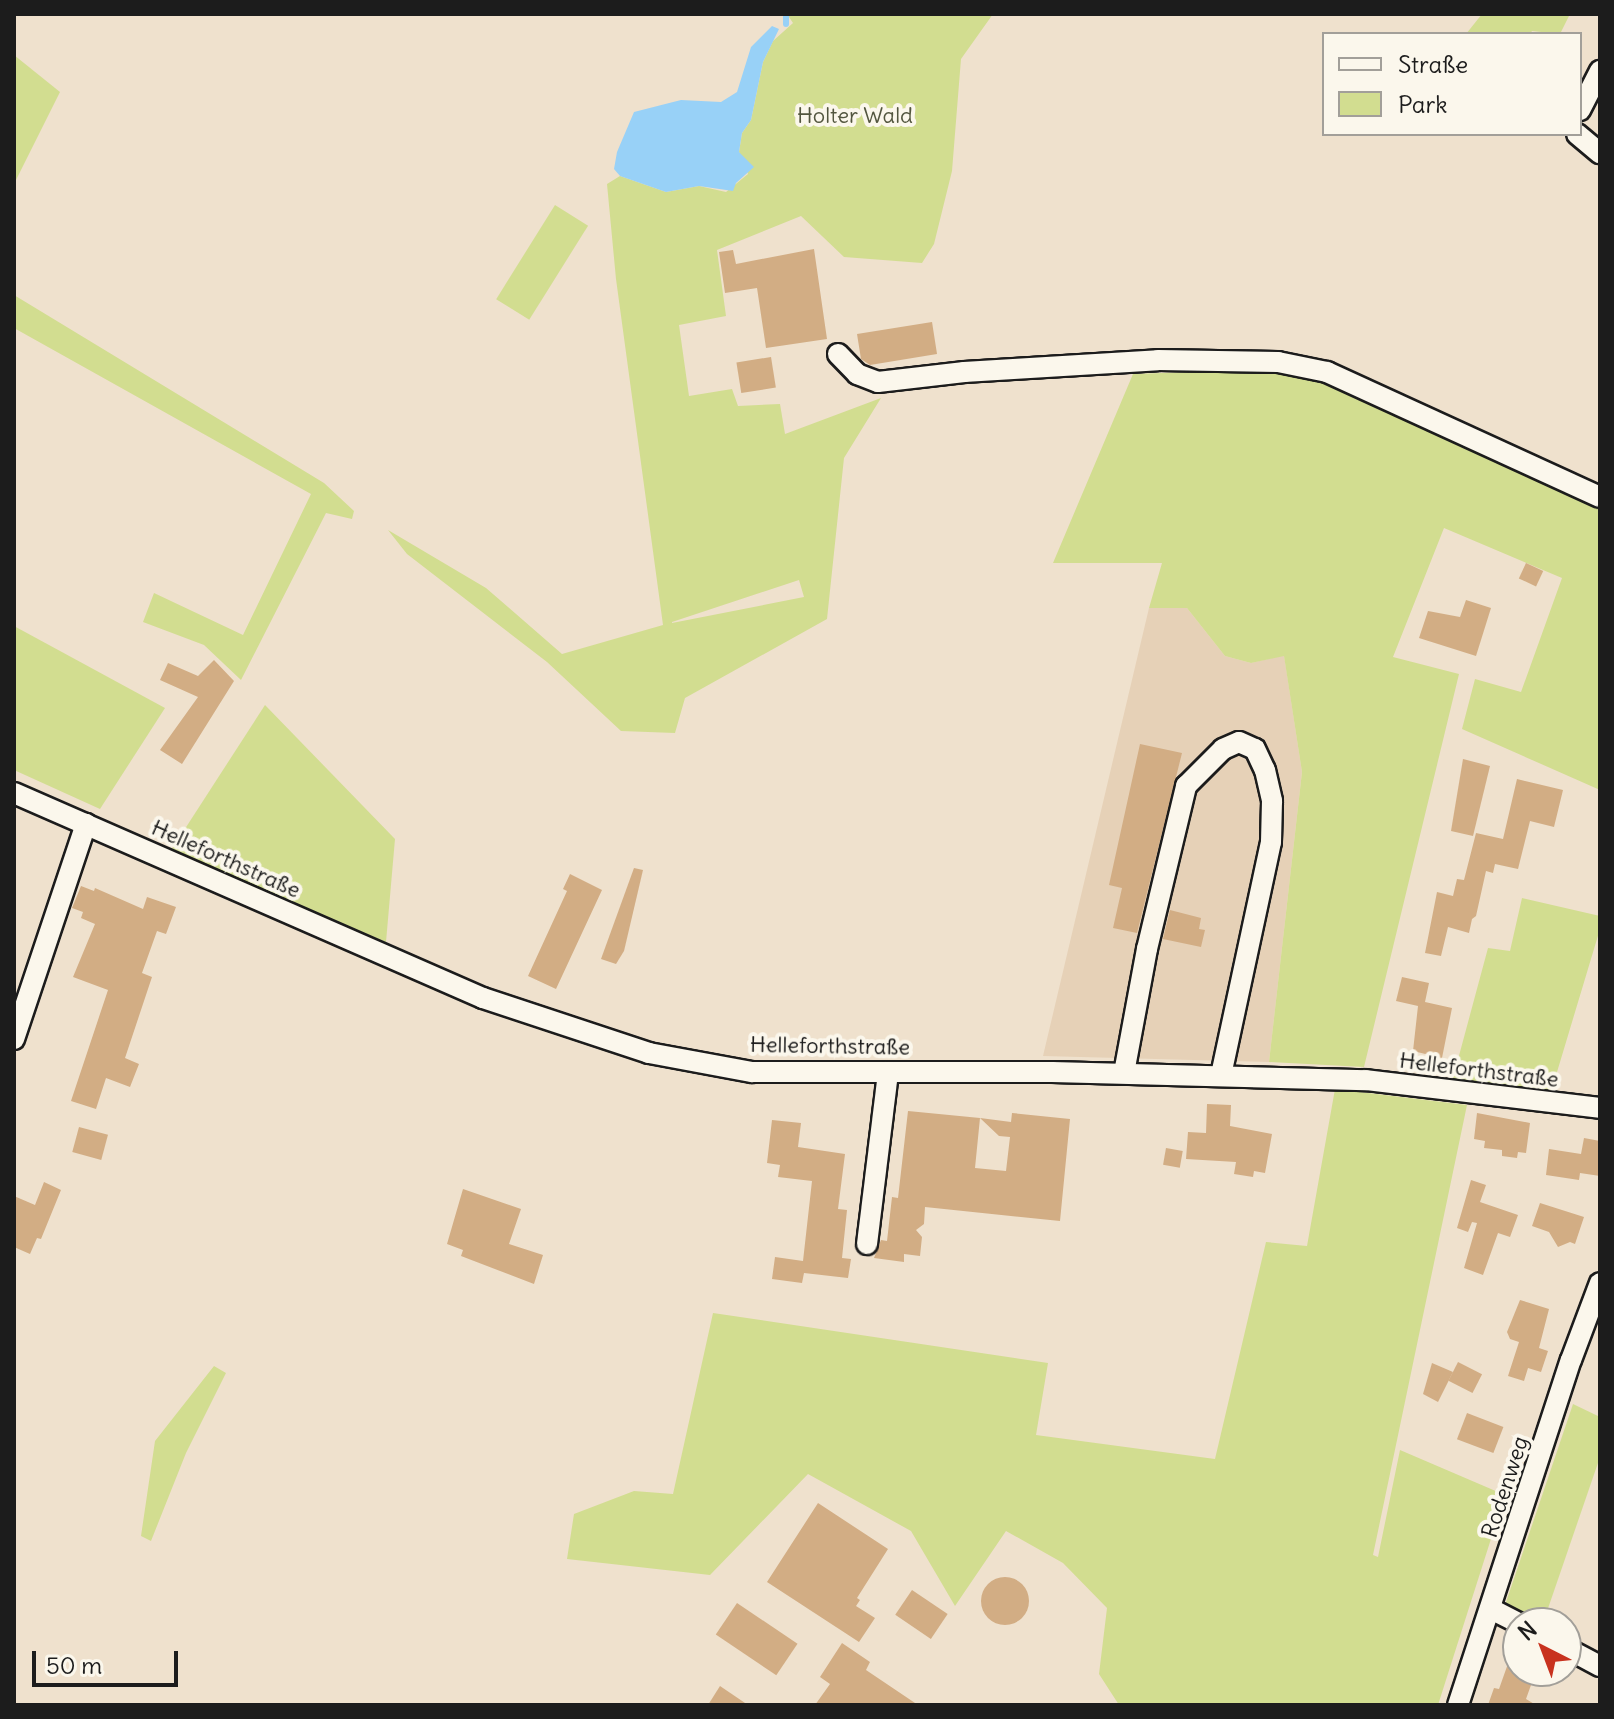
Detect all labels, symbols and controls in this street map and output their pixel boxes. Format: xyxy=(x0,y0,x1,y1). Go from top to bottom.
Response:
legend xyxy=(1322,32,1582,136)
text: Straße xyxy=(1398,49,1468,79)
text: Park xyxy=(1398,89,1448,119)
park label: Holter Wald xyxy=(797,103,913,129)
street label: Helleforthstraße xyxy=(147,814,305,904)
street label: Helleforthstraße xyxy=(750,1031,910,1061)
street label: Helleforthstraße xyxy=(1398,1047,1560,1093)
street label: Rodenweg xyxy=(1476,1433,1534,1541)
north arrow xyxy=(1502,1607,1582,1687)
text: N xyxy=(1512,1615,1542,1646)
scale bar xyxy=(36,1635,182,1685)
text: 50 m xyxy=(46,1650,102,1680)

